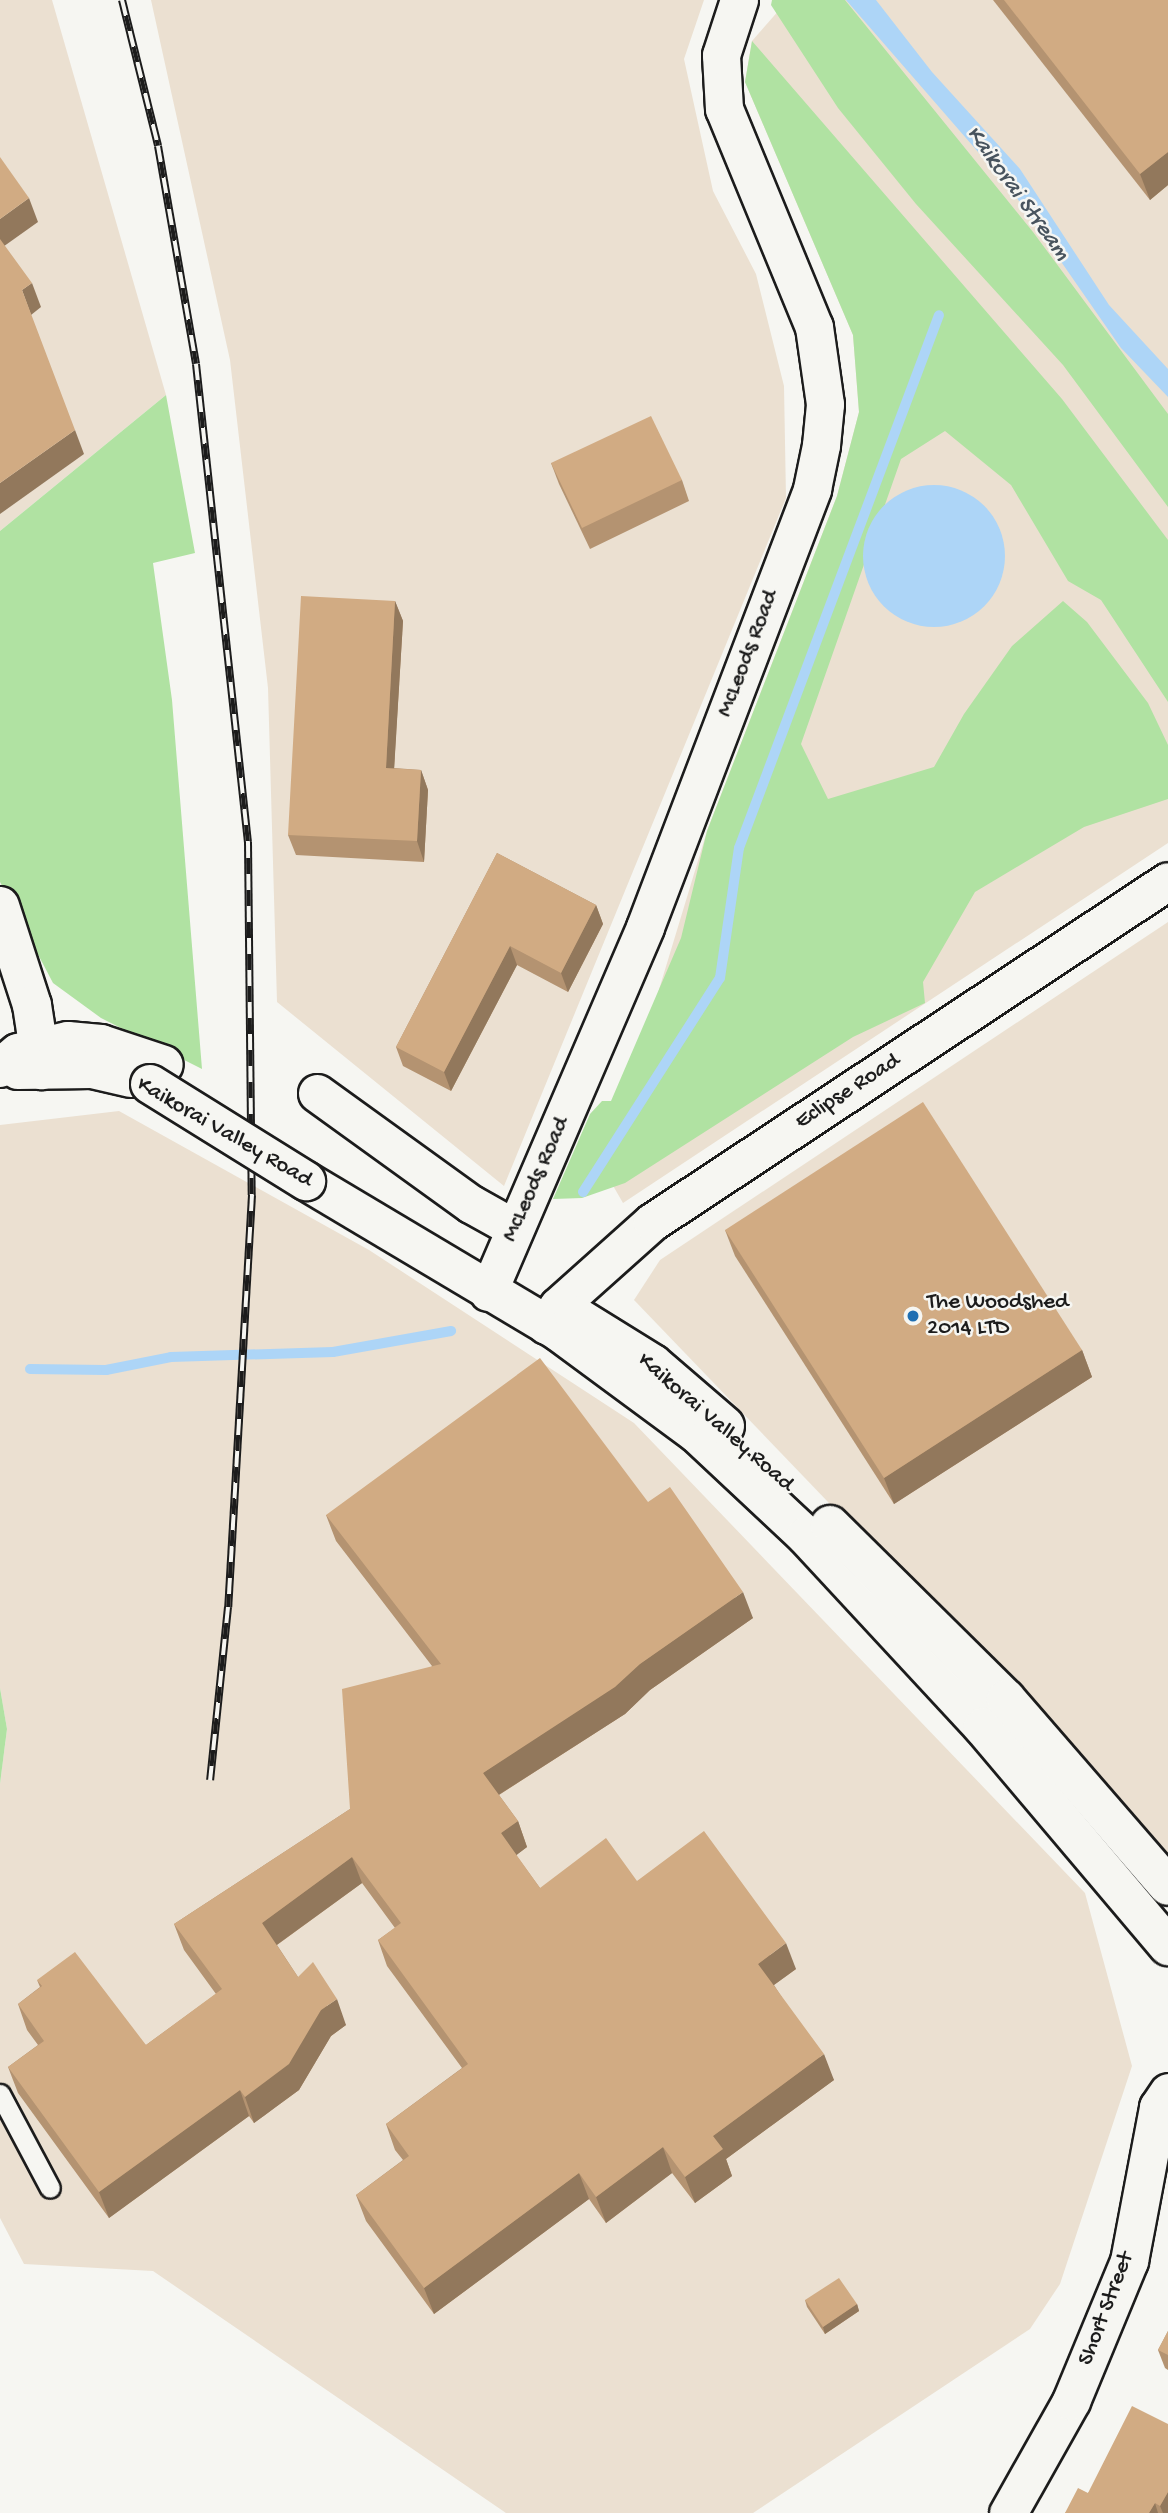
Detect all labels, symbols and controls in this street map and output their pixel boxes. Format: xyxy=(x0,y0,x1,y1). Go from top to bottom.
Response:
water label: Kaikorai Stream xyxy=(958,121,1076,267)
street label: McLeods Road xyxy=(712,587,786,721)
street label: Eclipse Road xyxy=(790,1048,906,1136)
street label: Kaikorai Valley Road xyxy=(131,1071,317,1195)
street label: McLeods Road xyxy=(497,1113,577,1247)
place label: The Woodshed 2014 LTD xyxy=(927,1289,1069,1343)
marker: The Woodshed 2014 LTD xyxy=(905,1308,921,1324)
street label: Kaikorai Valley Road xyxy=(631,1347,799,1499)
street label: Short Street xyxy=(1073,2248,1141,2370)

